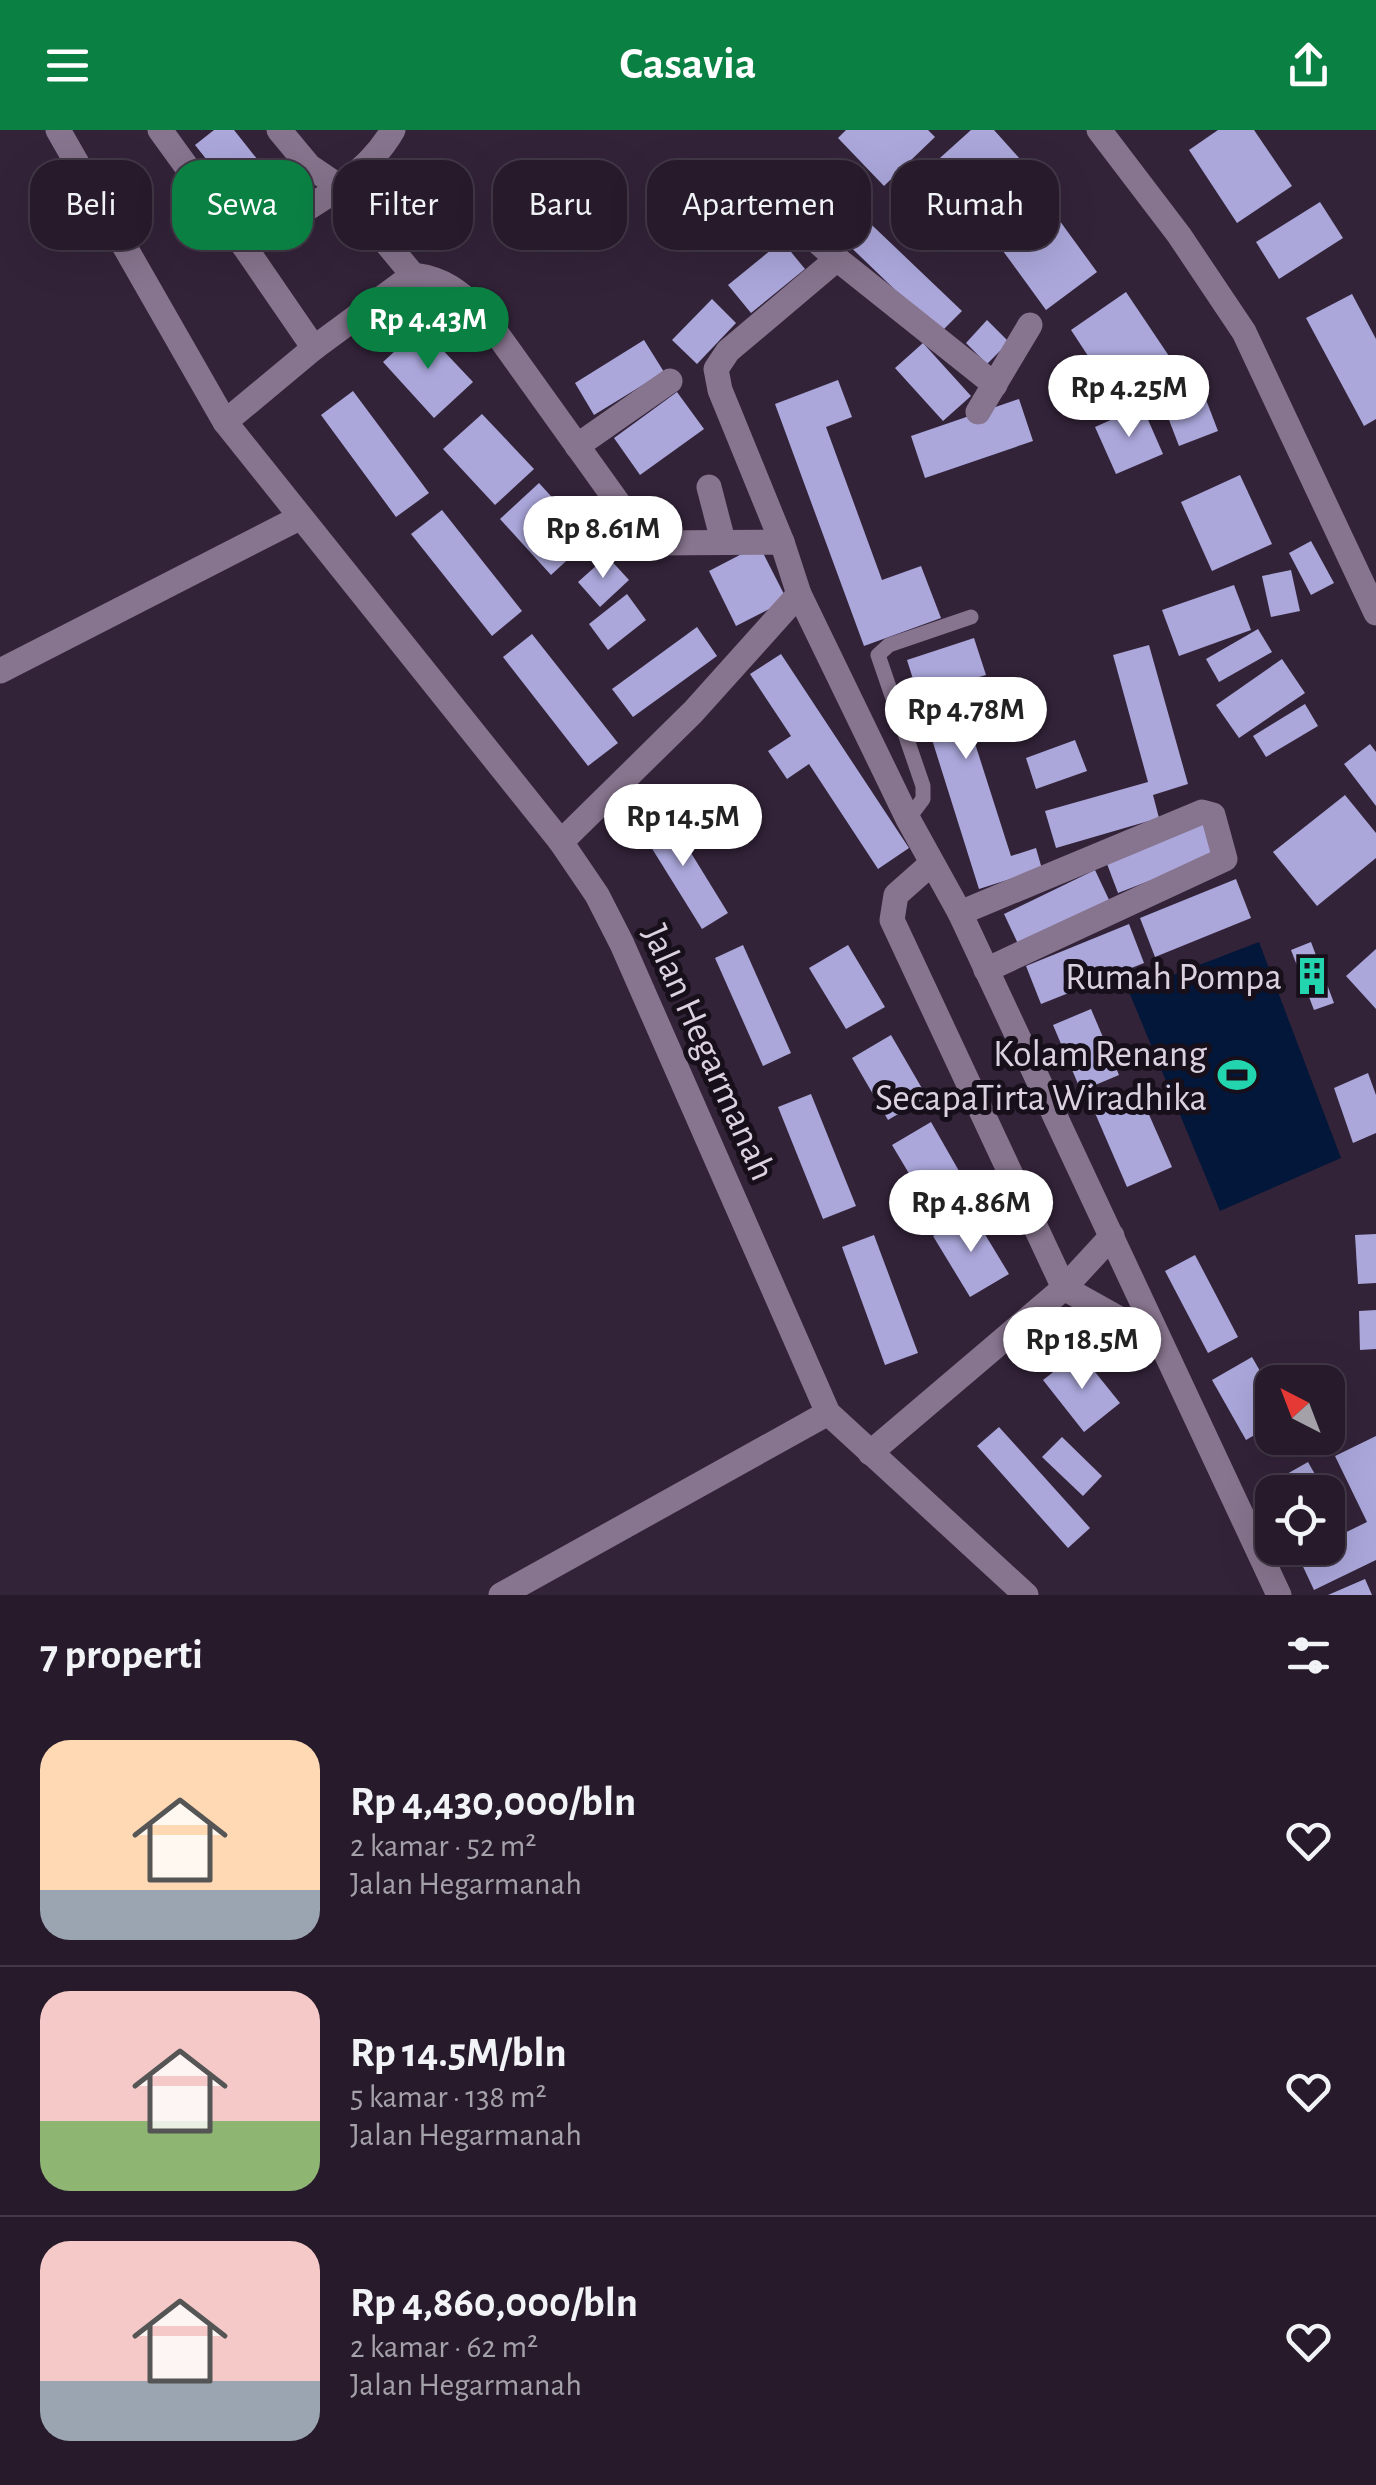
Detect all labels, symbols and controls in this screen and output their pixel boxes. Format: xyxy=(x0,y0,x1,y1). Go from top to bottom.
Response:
icon: menu xyxy=(40,38,95,93)
icon: share xyxy=(1281,38,1336,93)
text: Casavia xyxy=(620,42,756,87)
chip: Beli xyxy=(30,160,152,250)
chip: Sewa xyxy=(172,160,313,250)
chip: Filter xyxy=(333,160,473,250)
chip: Baru xyxy=(493,160,627,250)
chip: Apartemen xyxy=(647,160,871,250)
chip: Rumah xyxy=(891,160,1059,250)
pin: Rp 4.43M xyxy=(325,287,531,372)
text: Rp 4.43M xyxy=(369,303,487,335)
pin: Rp 4.25M xyxy=(1026,355,1232,440)
text: Rp 4.25M xyxy=(1070,371,1188,403)
pin: Rp 8.61M xyxy=(500,496,706,581)
text: Rp 8.61M xyxy=(545,512,661,544)
pin: Rp 4.78M xyxy=(863,677,1069,762)
text: Rp 4.78M xyxy=(907,693,1025,725)
pin: Rp 14.5M xyxy=(580,784,786,869)
text: Rp 14.5M xyxy=(626,800,740,832)
street label: Jalan Hegarmanah xyxy=(635,919,782,1186)
building icon: Rumah Pompa xyxy=(1291,955,1333,997)
place label: Rumah Pompa xyxy=(1065,959,1282,997)
place label: Kolam Renang SecapaTirta Wiradhika xyxy=(875,1036,1207,1118)
sports icon: Kolam Renang SecapaTirta Wiradhika xyxy=(1216,1054,1258,1096)
pin: Rp 4.86M xyxy=(868,1170,1074,1255)
text: Rp 4.86M xyxy=(911,1186,1031,1218)
pin: Rp 18.5M xyxy=(979,1307,1185,1392)
text: Rp 18.5M xyxy=(1025,1323,1139,1355)
north arrow xyxy=(1255,1365,1345,1455)
map controls xyxy=(1255,1365,1345,1565)
button: locate xyxy=(1255,1475,1345,1565)
icon: filters xyxy=(1281,1628,1336,1683)
text: 7 properti xyxy=(40,1634,203,1676)
icon: home xyxy=(120,1780,240,1900)
text: Rp 4,430,000/bln xyxy=(350,1781,636,1823)
icon: heart xyxy=(1281,1813,1336,1868)
text: 2 kamar · 52 m² xyxy=(350,1830,537,1862)
text: Jalan Hegarmanah xyxy=(350,1868,582,1900)
icon: home xyxy=(120,2031,240,2151)
text: Rp 14.5M/bln xyxy=(350,2032,567,2074)
icon: heart xyxy=(1281,2064,1336,2119)
text: 5 kamar · 138 m² xyxy=(350,2081,547,2113)
text: Jalan Hegarmanah xyxy=(350,2119,582,2151)
icon: home xyxy=(120,2281,240,2401)
text: Rp 4,860,000/bln xyxy=(350,2282,638,2324)
icon: heart xyxy=(1281,2314,1336,2369)
text: 2 kamar · 62 m² xyxy=(350,2331,538,2363)
text: Jalan Hegarmanah xyxy=(350,2369,582,2401)

